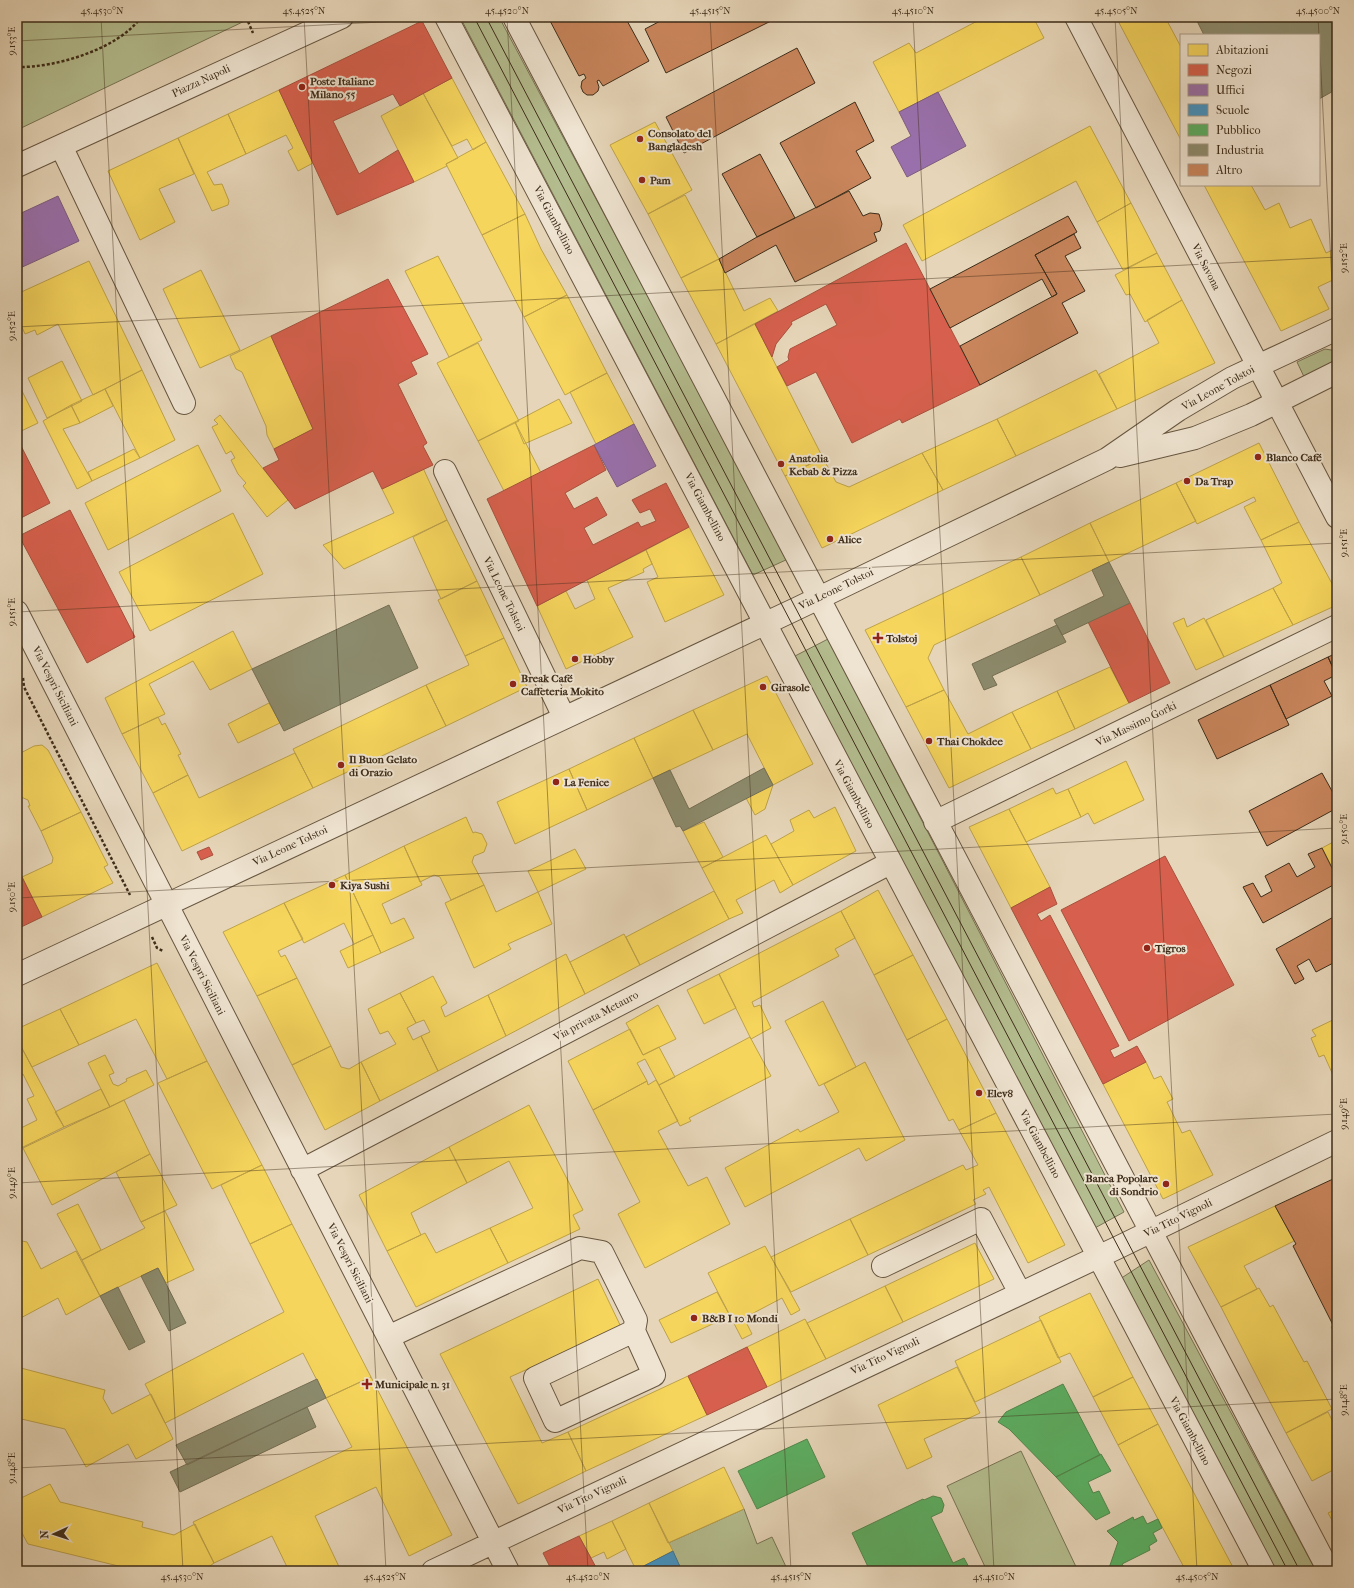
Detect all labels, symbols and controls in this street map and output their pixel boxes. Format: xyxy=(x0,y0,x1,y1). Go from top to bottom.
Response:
text: 45.4530°N xyxy=(81,5,124,17)
text: 45.4525°N xyxy=(283,5,326,17)
text: 45.4520°N xyxy=(485,5,529,17)
text: 45.4515°N xyxy=(689,5,731,17)
text: 45.4510°N xyxy=(892,5,935,17)
text: 45.4505°N xyxy=(1094,5,1138,17)
text: 45.4500°N xyxy=(1296,5,1341,17)
text: 9.153°E xyxy=(6,27,18,55)
legend xyxy=(1180,34,1320,186)
text: Abitazioni xyxy=(1215,43,1269,57)
street label: Piazza Napoli xyxy=(170,61,233,100)
text: Negozi xyxy=(1216,63,1253,77)
place label: Poste Italiane Milano 55 xyxy=(309,75,375,101)
marker: Poste Italiane Milano 55 xyxy=(297,82,307,92)
text: Uffici xyxy=(1216,83,1245,97)
text: Scuole xyxy=(1216,103,1249,117)
text: Pubblico xyxy=(1216,123,1261,137)
place label: Consolato del Bangladesh xyxy=(648,127,712,153)
marker: Consolato del Bangladesh xyxy=(635,134,645,144)
text: Industria xyxy=(1216,143,1264,157)
text: Altro xyxy=(1215,163,1242,177)
place label: Pam xyxy=(650,174,672,187)
marker: Pam xyxy=(637,175,647,185)
street label: Via Giambellino xyxy=(530,183,578,257)
street label: Via Savona xyxy=(1188,241,1224,293)
text: 9.152°E xyxy=(1338,243,1350,273)
text: 9.152°E xyxy=(6,311,18,341)
street label: Via Leone Tolstoi xyxy=(1178,362,1257,414)
place label: Blanco Café xyxy=(1266,451,1322,464)
place label: Anatolia Kebab & Pizza xyxy=(788,452,858,478)
marker: Blanco Café xyxy=(1253,452,1263,462)
marker: Anatolia Kebab & Pizza xyxy=(776,459,786,469)
street label: Via Giambellino xyxy=(681,470,729,544)
place label: Da Trap xyxy=(1194,475,1233,488)
marker: Da Trap xyxy=(1182,476,1192,486)
text: 9.151°E xyxy=(1338,529,1350,557)
place label: Alice xyxy=(837,533,862,546)
marker: Alice xyxy=(825,534,835,544)
street label: Via Leone Tolstoi xyxy=(480,554,528,634)
street label: Via Leone Tolstoi xyxy=(796,565,876,613)
text: 9.151°E xyxy=(6,598,18,626)
place label: Tolstoj xyxy=(885,632,917,645)
marker: Tolstoj xyxy=(873,633,883,643)
street label: Via Vespri Siciliani xyxy=(29,643,81,729)
place label: Hobby xyxy=(583,653,615,666)
marker: Hobby xyxy=(570,654,580,664)
place label: Break Café Caffeteria Mokito xyxy=(521,672,604,698)
marker: Break Café Caffeteria Mokito xyxy=(508,679,518,689)
place label: Girasole xyxy=(771,681,810,694)
marker: Girasole xyxy=(758,682,768,692)
street label: Via Massimo Gorki xyxy=(1093,699,1179,750)
place label: Thai Chokdee xyxy=(936,735,1003,748)
marker: Thai Chokdee xyxy=(924,736,934,746)
place label: Il Buon Gelato di Orazio xyxy=(349,753,418,779)
street label: Via Giambellino xyxy=(830,757,878,831)
marker: Il Buon Gelato di Orazio xyxy=(336,760,346,770)
place label: La Fenice xyxy=(564,776,610,789)
marker: La Fenice xyxy=(551,777,561,787)
text: 9.150°E xyxy=(1338,814,1350,844)
street label: Via Leone Tolstoi xyxy=(250,823,330,869)
place label: Kiya Sushi xyxy=(340,879,390,892)
marker: Kiya Sushi xyxy=(327,880,337,890)
text: 9.150°E xyxy=(6,882,18,912)
street label: Via Vespri Siciliani xyxy=(176,932,228,1018)
place label: Tigros xyxy=(1154,942,1186,955)
marker: Tigros xyxy=(1142,943,1152,953)
street label: Via privata Metauro xyxy=(551,988,641,1044)
place label: Elev8 xyxy=(987,1087,1014,1100)
marker: Elev8 xyxy=(974,1088,984,1098)
text: 9.149°E xyxy=(1338,1098,1350,1130)
street label: Via Giambellino xyxy=(1016,1107,1064,1181)
text: 9.149°E xyxy=(6,1167,18,1199)
place label: Banca Popolare di Sondrio xyxy=(1086,1172,1159,1198)
marker: Banca Popolare di Sondrio xyxy=(1161,1179,1171,1189)
street label: Via Tito Vignoli xyxy=(1141,1196,1215,1241)
street label: Via Vespri Siciliani xyxy=(324,1220,376,1306)
place label: B&B I 10 Mondi xyxy=(702,1312,778,1325)
marker: B&B I 10 Mondi xyxy=(689,1313,699,1323)
street label: Via Tito Vignoli xyxy=(848,1334,922,1378)
place label: Municipale n. 31 xyxy=(374,1378,450,1391)
marker: Municipale n. 31 xyxy=(362,1379,372,1389)
text: 9.148°E xyxy=(1338,1384,1350,1416)
street label: Via Giambellino xyxy=(1166,1394,1214,1468)
text: 9.148°E xyxy=(6,1452,18,1484)
street label: Via Tito Vignoli xyxy=(555,1473,629,1517)
north arrow xyxy=(34,1514,74,1554)
text: N xyxy=(38,1529,51,1539)
text: 45.4530°N xyxy=(161,1571,204,1583)
text: 45.4525°N xyxy=(364,1571,407,1583)
text: 45.4520°N xyxy=(566,1571,610,1583)
text: 45.4515°N xyxy=(770,1571,812,1583)
text: 45.4510°N xyxy=(973,1571,1016,1583)
text: 45.4505°N xyxy=(1175,1571,1219,1583)

